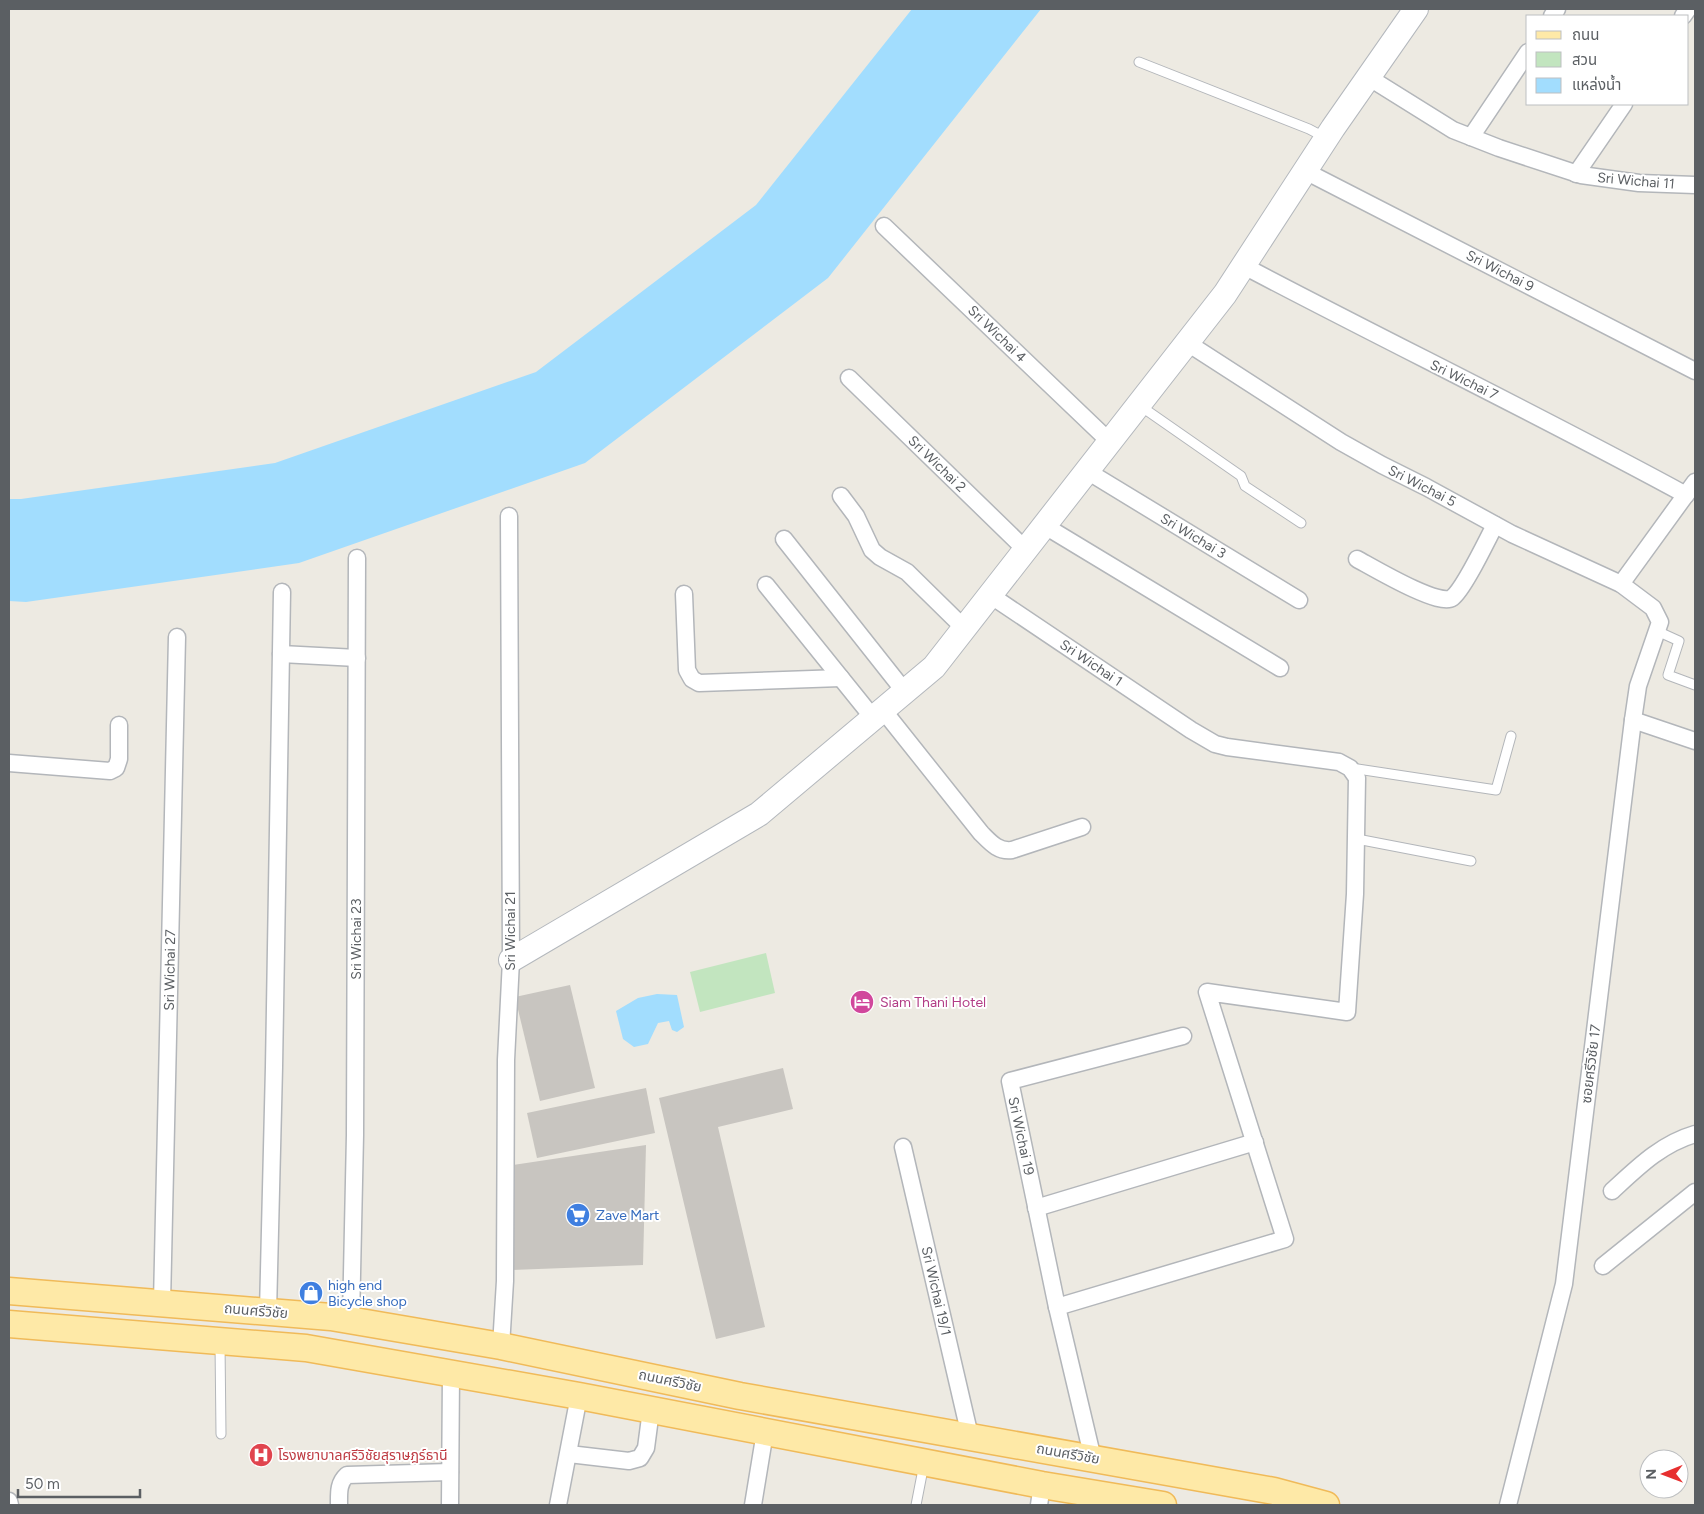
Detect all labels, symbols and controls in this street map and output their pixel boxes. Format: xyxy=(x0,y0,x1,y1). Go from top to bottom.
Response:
legend xyxy=(1526,15,1689,105)
text: ถนน xyxy=(1572,26,1599,44)
text: สวน xyxy=(1572,51,1597,69)
text: แหล่งน้ำ xyxy=(1572,74,1621,94)
street label: Sri Wichai 11 xyxy=(1597,169,1675,193)
street label: Sri Wichai 9 xyxy=(1463,247,1537,295)
street label: Sri Wichai 4 xyxy=(964,302,1030,366)
street label: Sri Wichai 7 xyxy=(1427,356,1501,404)
street label: Sri Wichai 2 xyxy=(905,432,969,496)
street label: Sri Wichai 5 xyxy=(1385,462,1459,510)
street label: Sri Wichai 3 xyxy=(1157,510,1229,562)
street label: Sri Wichai 1 xyxy=(1057,636,1125,690)
street label: Sri Wichai 21 xyxy=(502,891,519,971)
street label: Sri Wichai 23 xyxy=(348,898,365,980)
street label: Sri Wichai 27 xyxy=(161,929,179,1011)
hotel icon: Siam Thani Hotel xyxy=(849,989,875,1015)
place label: Siam Thani Hotel xyxy=(880,994,986,1011)
street label: ซอยศรีวิชัย 17 xyxy=(1578,1023,1604,1104)
street label: Sri Wichai 19 xyxy=(1004,1095,1038,1177)
supermarket icon: Zave Mart xyxy=(565,1202,591,1228)
place label: Zave Mart xyxy=(596,1207,659,1224)
street label: Sri Wichai 19/1 xyxy=(917,1245,955,1337)
place label: high end Bicycle shop xyxy=(328,1277,407,1310)
shop icon: high end Bicycle shop xyxy=(298,1280,324,1306)
street label: ถนนศรีวิชัย xyxy=(223,1300,289,1322)
street label: ถนนศรีวิชัย xyxy=(637,1366,703,1396)
street label: ถนนศรีวิชัย xyxy=(1035,1440,1101,1468)
hospital icon: โรงพยาบาลศรีวิชัยสุราษฎร์ธานี xyxy=(248,1442,274,1468)
place label: โรงพยาบาลศรีวิชัยสุราษฎร์ธานี xyxy=(278,1447,448,1464)
north arrow xyxy=(1639,1449,1689,1499)
scale bar xyxy=(18,1466,140,1498)
text: N xyxy=(1643,1469,1660,1480)
text: 50 m xyxy=(25,1475,60,1493)

